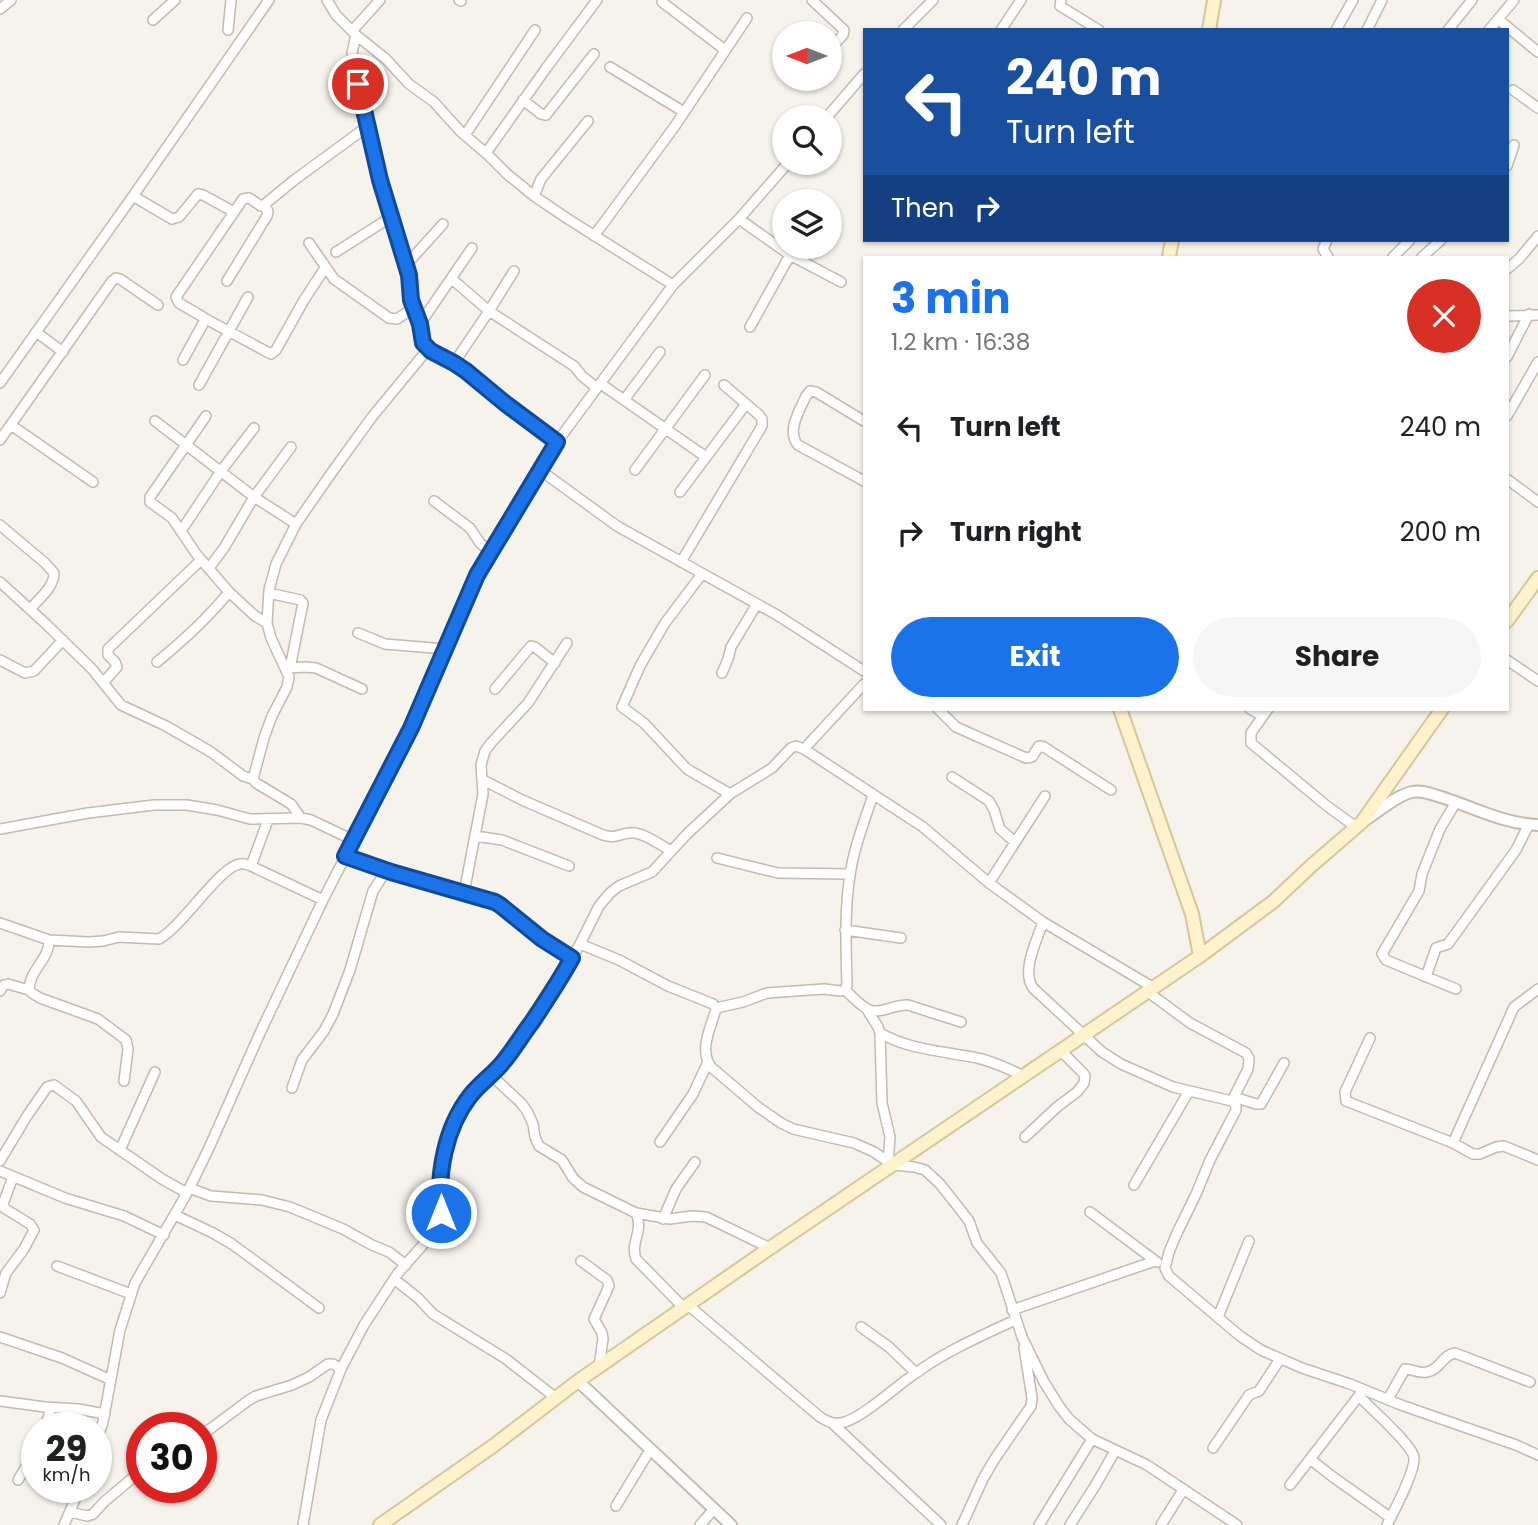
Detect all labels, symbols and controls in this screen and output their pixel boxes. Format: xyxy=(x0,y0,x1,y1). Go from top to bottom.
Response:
north arrow xyxy=(772,21,842,91)
map controls xyxy=(772,21,842,259)
text: 240 m xyxy=(1006,44,1161,112)
pin xyxy=(328,54,388,114)
icon: left xyxy=(891,56,982,147)
icon: arrive xyxy=(339,65,377,103)
button: search xyxy=(772,105,842,175)
text: Turn left xyxy=(1006,109,1135,154)
button: layers xyxy=(772,189,842,259)
icon: right xyxy=(968,189,1006,227)
text: Then xyxy=(891,190,954,226)
text: 3 min xyxy=(891,269,1011,328)
button: close xyxy=(1407,279,1481,353)
text: 1.2 km · 16:38 xyxy=(891,326,1030,358)
icon: left xyxy=(891,409,929,447)
text: Turn left xyxy=(950,409,1061,445)
text: 240 m xyxy=(1400,409,1481,445)
icon: right xyxy=(891,514,929,552)
text: Turn right xyxy=(950,514,1082,550)
text: 200 m xyxy=(1400,514,1481,550)
button: Exit xyxy=(891,617,1179,697)
button: Share xyxy=(1193,617,1481,697)
position arrow xyxy=(404,1176,478,1250)
speed limit sign: 30 xyxy=(126,1412,217,1503)
text: 29 xyxy=(46,1424,87,1473)
text: km/h xyxy=(43,1462,90,1487)

